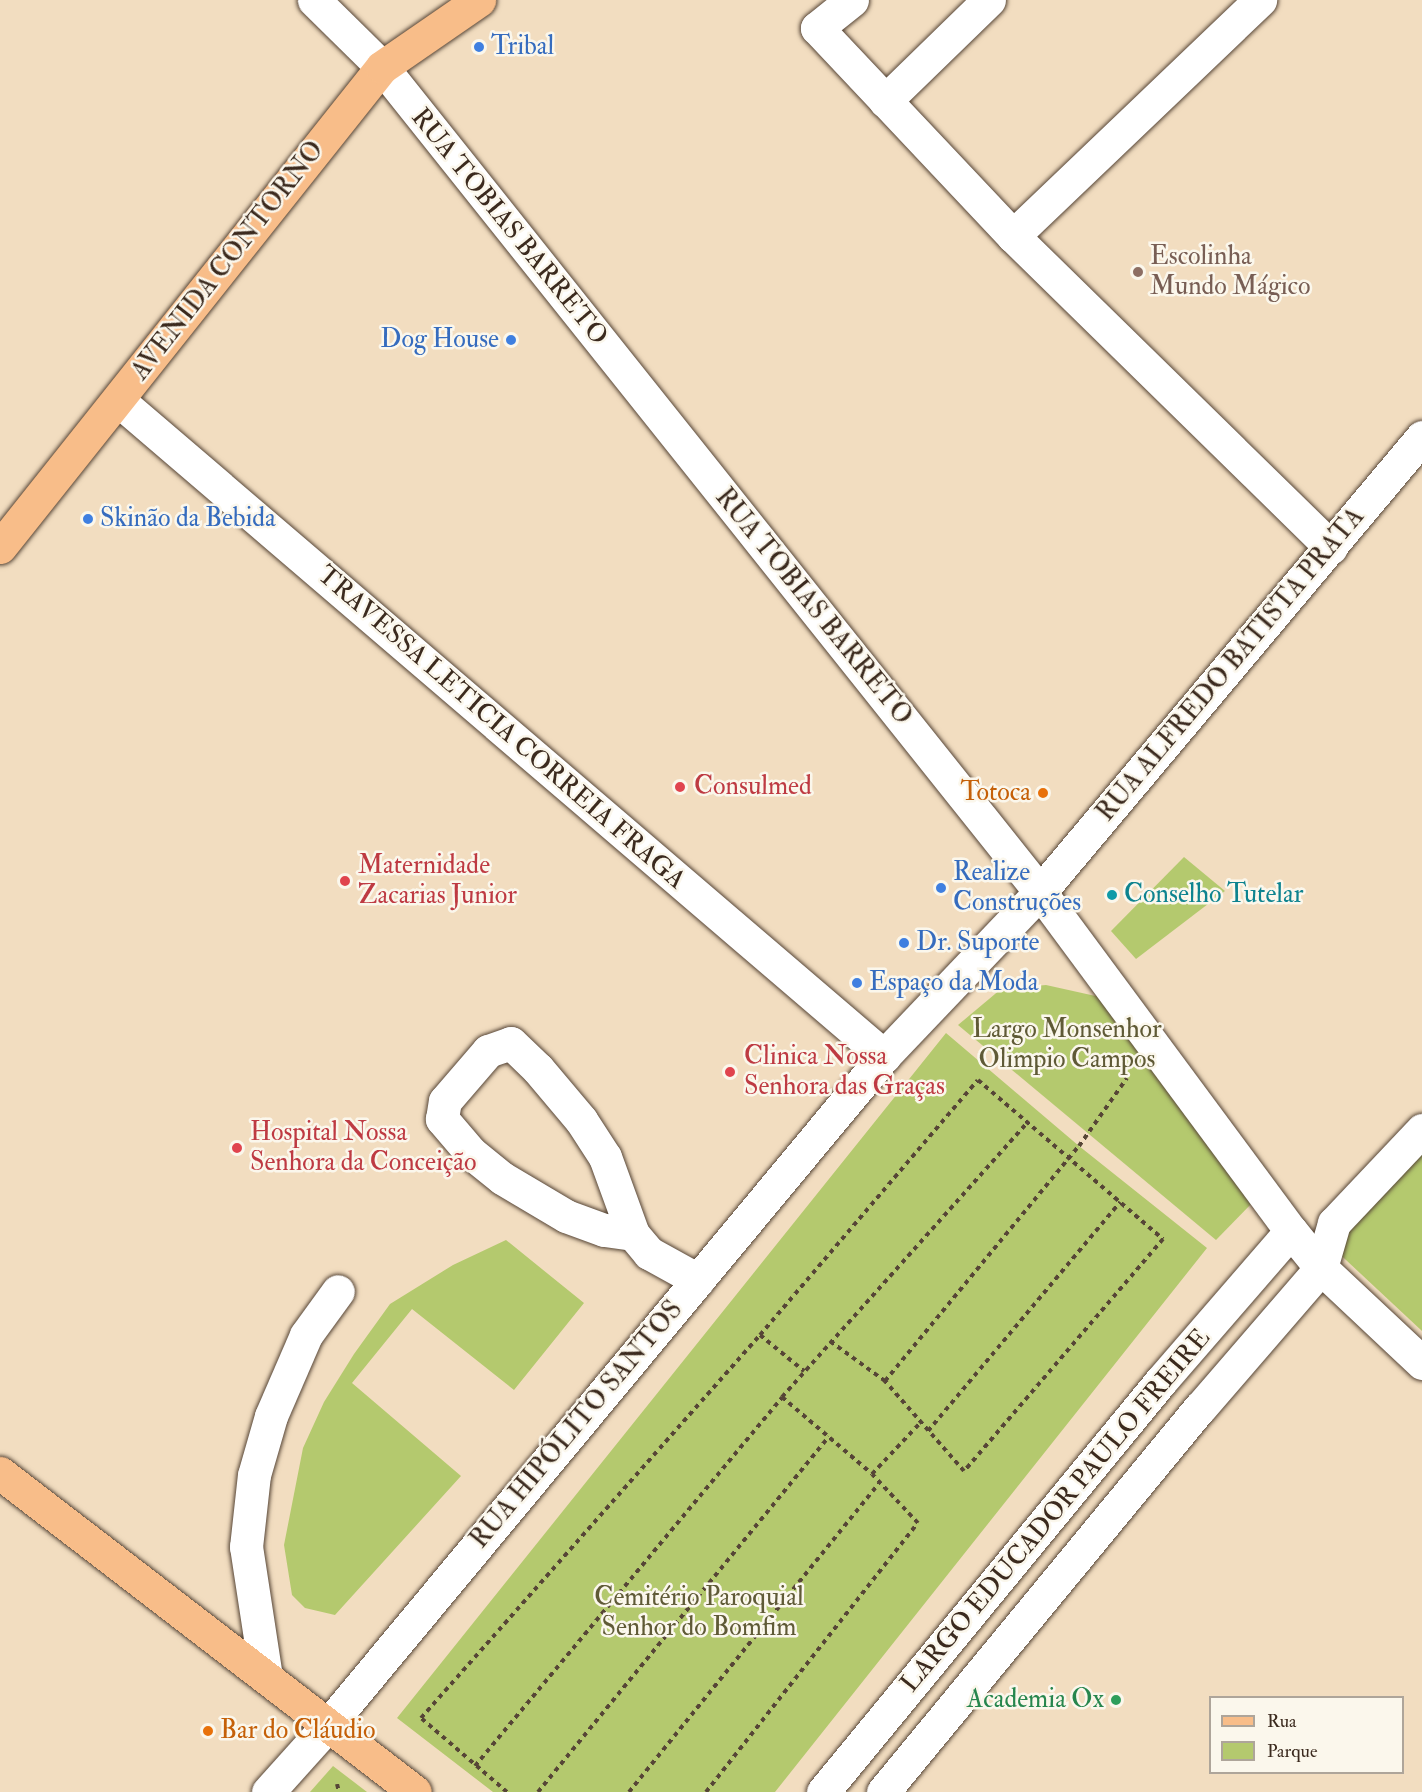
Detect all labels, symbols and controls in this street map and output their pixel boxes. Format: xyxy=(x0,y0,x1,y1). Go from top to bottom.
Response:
place label: Tribal xyxy=(491,31,554,63)
marker: Tribal xyxy=(472,40,486,54)
street label: RUA TOBIAS BARRETO xyxy=(404,103,614,351)
street label: AVENIDA CONTORNO xyxy=(125,135,331,387)
place label: Escolinha Mundo Mágico xyxy=(1150,241,1311,302)
marker: Escolinha Mundo Mágico xyxy=(1131,265,1145,279)
place label: Dog House xyxy=(380,324,499,356)
marker: Dog House xyxy=(504,333,518,347)
street label: RUA TOBIAS BARRETO xyxy=(708,483,918,731)
street label: RUA ALFREDO BATISTA PRATA xyxy=(1091,502,1371,828)
place label: Skinão da Bebida xyxy=(100,503,276,535)
marker: Skinão da Bebida xyxy=(81,512,95,526)
street label: TRAVESSA LETICIA CORREIA FRAGA xyxy=(311,560,691,896)
place label: Consulmed xyxy=(694,771,812,803)
place label: Totoca xyxy=(961,777,1031,809)
marker: Consulmed xyxy=(671,778,689,796)
marker: Totoca xyxy=(1036,786,1050,800)
place label: Maternidade Zacarias Junior xyxy=(358,850,517,912)
place label: Realize Construções xyxy=(953,857,1081,918)
marker: Maternidade Zacarias Junior xyxy=(336,872,354,890)
place label: Conselho Tutelar xyxy=(1124,879,1303,911)
marker: Realize Construções xyxy=(934,881,948,895)
marker: Conselho Tutelar xyxy=(1105,888,1119,902)
place label: Dr. Suporte xyxy=(916,927,1039,959)
marker: Dr. Suporte xyxy=(897,936,911,950)
place label: Espaço da Moda xyxy=(869,967,1038,999)
marker: Espaço da Moda xyxy=(850,976,864,990)
park label: Largo Monsenhor Olimpio Campos xyxy=(972,1014,1162,1076)
place label: Clinica Nossa Senhora das Graças xyxy=(744,1041,945,1102)
marker: Clinica Nossa Senhora das Graças xyxy=(721,1063,739,1081)
place label: Hospital Nossa Senhora da Conceição xyxy=(250,1117,476,1178)
marker: Hospital Nossa Senhora da Conceição xyxy=(228,1139,246,1157)
street label: RUA HIPÓLITO SANTOS xyxy=(464,1295,690,1555)
street label: LARGO EDUCADOR PAULO FREIRE xyxy=(895,1323,1217,1699)
park label: Cemitério Paroquial Senhor do Bomfim xyxy=(594,1582,804,1643)
place label: Academia Ox xyxy=(967,1684,1104,1716)
marker: Academia Ox xyxy=(1109,1693,1123,1707)
legend xyxy=(1209,1696,1404,1774)
text: Rua xyxy=(1267,1710,1296,1733)
place label: Bar do Cláudio xyxy=(220,1715,376,1747)
marker: Bar do Cláudio xyxy=(201,1724,215,1738)
text: Parque xyxy=(1267,1740,1317,1763)

